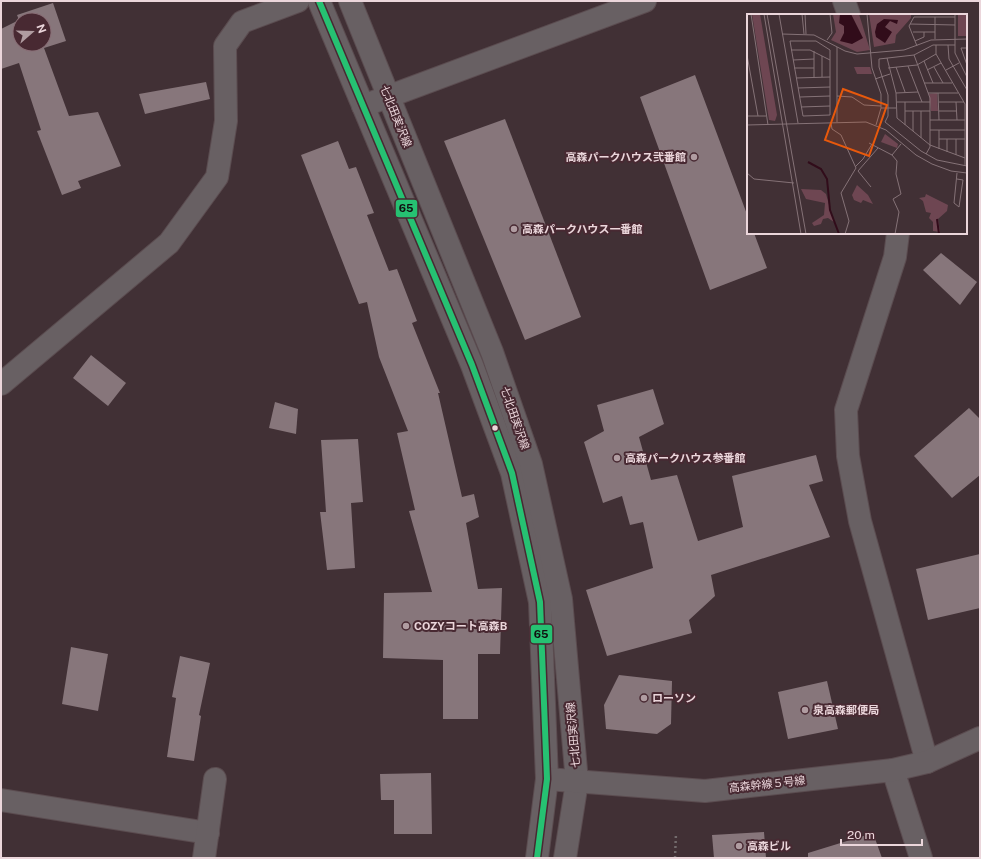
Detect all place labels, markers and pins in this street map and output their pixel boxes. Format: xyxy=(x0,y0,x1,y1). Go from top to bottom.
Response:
place label: 高森パークハウス弐番館 xyxy=(566,151,686,163)
marker: 高森パークハウス弐番館 xyxy=(689,152,699,162)
place label: 高森パークハウス一番館 xyxy=(522,223,642,235)
marker: 高森パークハウス一番館 xyxy=(509,224,519,234)
unlabelled marker xyxy=(490,423,500,433)
place label: 高森パークハウス参番館 xyxy=(625,452,745,464)
marker: 高森パークハウス参番館 xyxy=(612,453,622,463)
place label: COZYコート高森B xyxy=(414,620,508,632)
marker: COZYコート高森B xyxy=(401,621,411,631)
place label: ローソン xyxy=(652,692,696,704)
marker: ローソン xyxy=(639,693,649,703)
place label: 泉高森郵便局 xyxy=(813,704,879,716)
marker: 泉高森郵便局 xyxy=(800,705,810,715)
place label: 高森ビル xyxy=(747,840,791,852)
marker: 高森ビル xyxy=(734,841,744,851)

